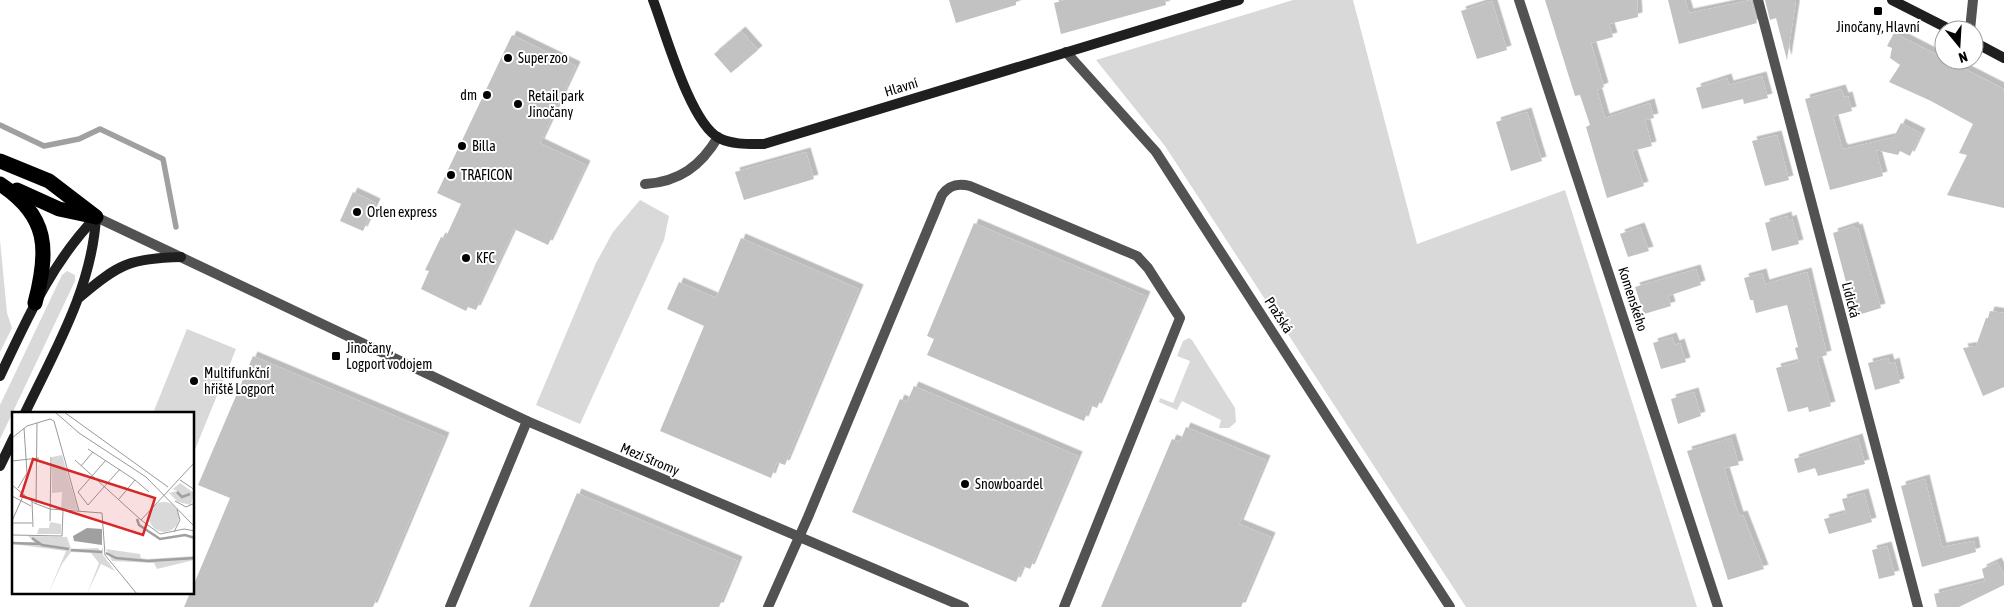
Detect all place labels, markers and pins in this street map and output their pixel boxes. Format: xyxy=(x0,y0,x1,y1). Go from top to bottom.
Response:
marker: Jinočany, Hlavní xyxy=(1872,5,1884,17)
place label: Jinočany, Hlavní xyxy=(1836,19,1920,35)
place label: Super zoo xyxy=(518,50,568,66)
marker: Super zoo xyxy=(502,52,514,64)
place label: dm xyxy=(460,87,477,103)
place label: Retail park Jinočany xyxy=(528,88,584,120)
marker: dm xyxy=(481,89,493,101)
marker: Retail park Jinočany xyxy=(512,98,524,110)
place label: Billa xyxy=(472,138,496,154)
marker: Billa xyxy=(456,140,468,152)
place label: TRAFICON xyxy=(461,167,513,183)
marker: TRAFICON xyxy=(445,169,457,181)
place label: Orlen express xyxy=(367,204,437,220)
marker: Orlen express xyxy=(351,206,363,218)
place label: KFC xyxy=(476,250,496,266)
marker: KFC xyxy=(460,252,472,264)
place label: Jinočany, Logport vodojem xyxy=(346,340,432,372)
marker: Jinočany, Logport vodojem xyxy=(330,350,342,362)
place label: Multifunkční hřiště Logport xyxy=(204,365,275,397)
marker: Multifunkční hřiště Logport xyxy=(188,375,200,387)
place label: Snowboardel xyxy=(975,476,1043,492)
marker: Snowboardel xyxy=(959,478,971,490)

